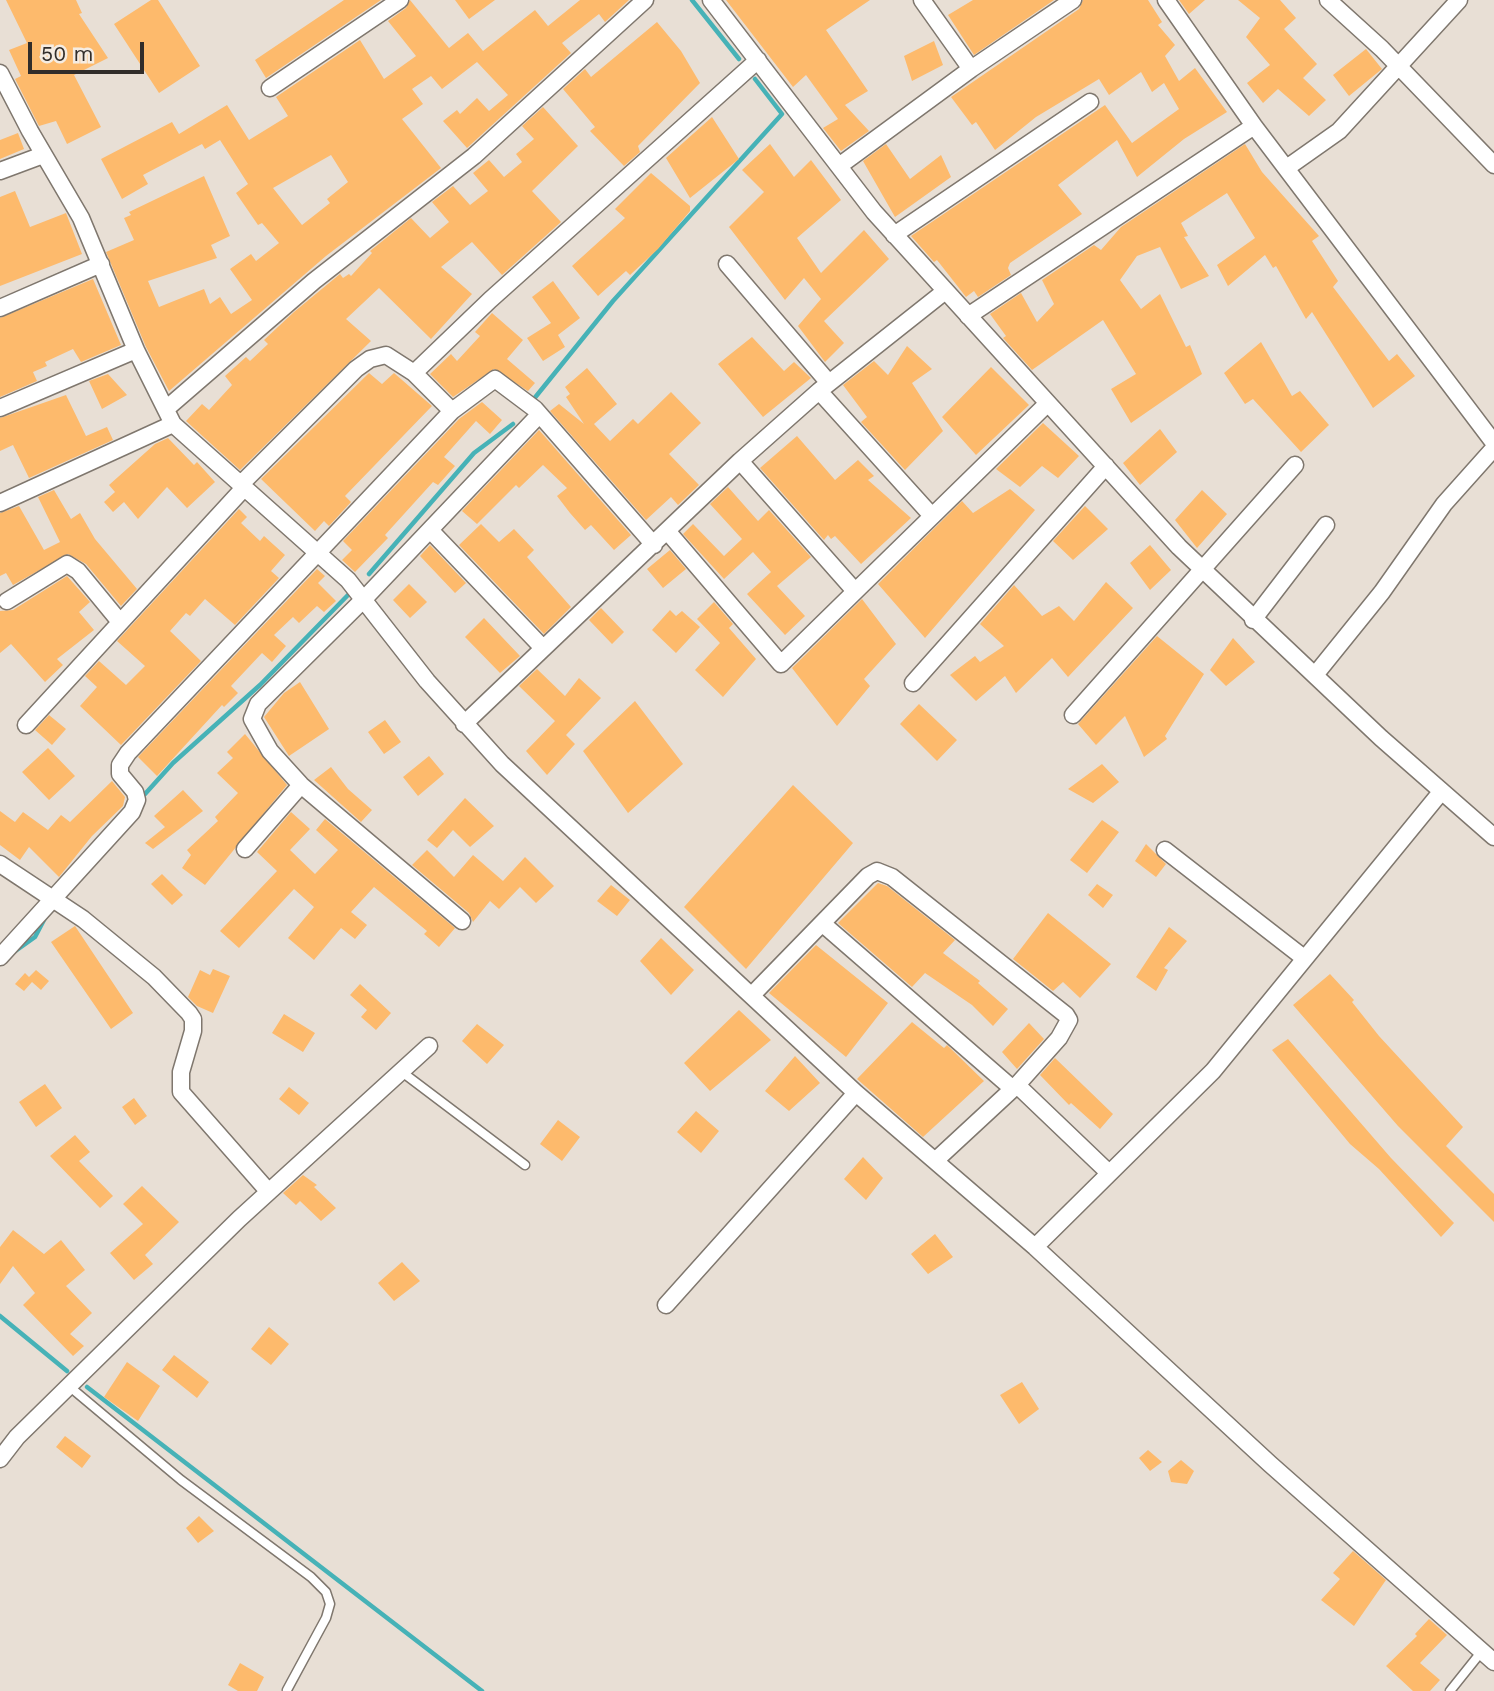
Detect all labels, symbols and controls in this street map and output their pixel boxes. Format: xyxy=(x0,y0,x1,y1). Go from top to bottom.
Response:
scale bar xyxy=(32,28,147,72)
text: 50 m xyxy=(41,41,93,66)

